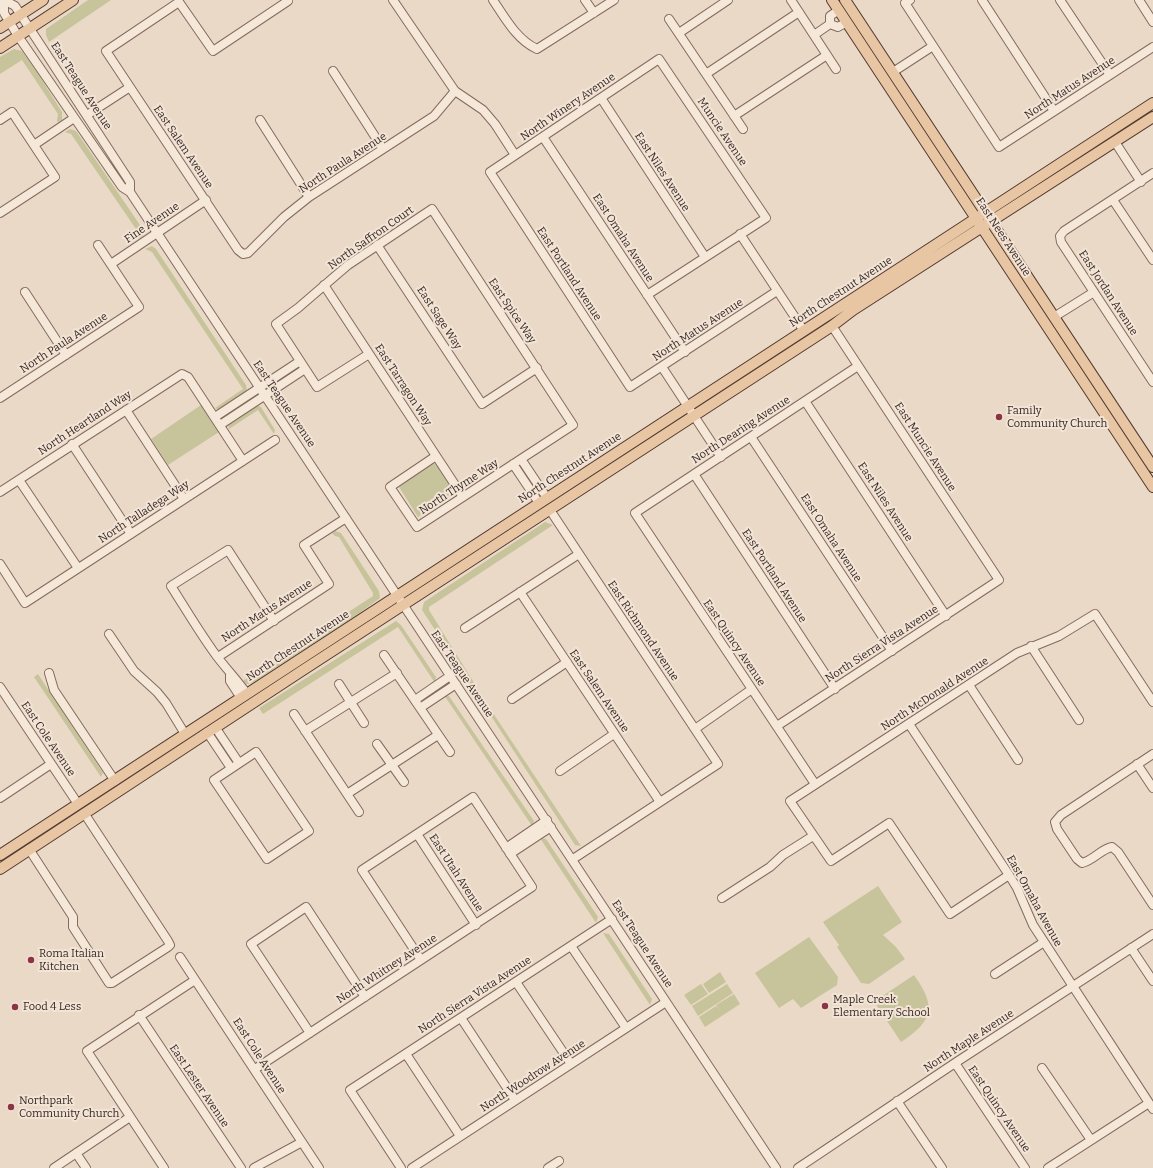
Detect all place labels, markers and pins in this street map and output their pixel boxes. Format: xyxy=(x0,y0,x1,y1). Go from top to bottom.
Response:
place label: Family Community Church xyxy=(1007,404,1107,430)
marker: Family Community Church xyxy=(994,412,1004,422)
place label: Roma Italian Kitchen xyxy=(39,947,104,973)
marker: Roma Italian Kitchen xyxy=(26,955,36,965)
place label: Maple Creek Elementary School xyxy=(833,993,930,1019)
place label: Food 4 Less xyxy=(23,1000,81,1014)
marker: Maple Creek Elementary School xyxy=(820,1001,830,1011)
marker: Food 4 Less xyxy=(10,1002,20,1012)
place label: Northpark Community Church xyxy=(19,1094,119,1120)
marker: Northpark Community Church xyxy=(6,1102,16,1112)

